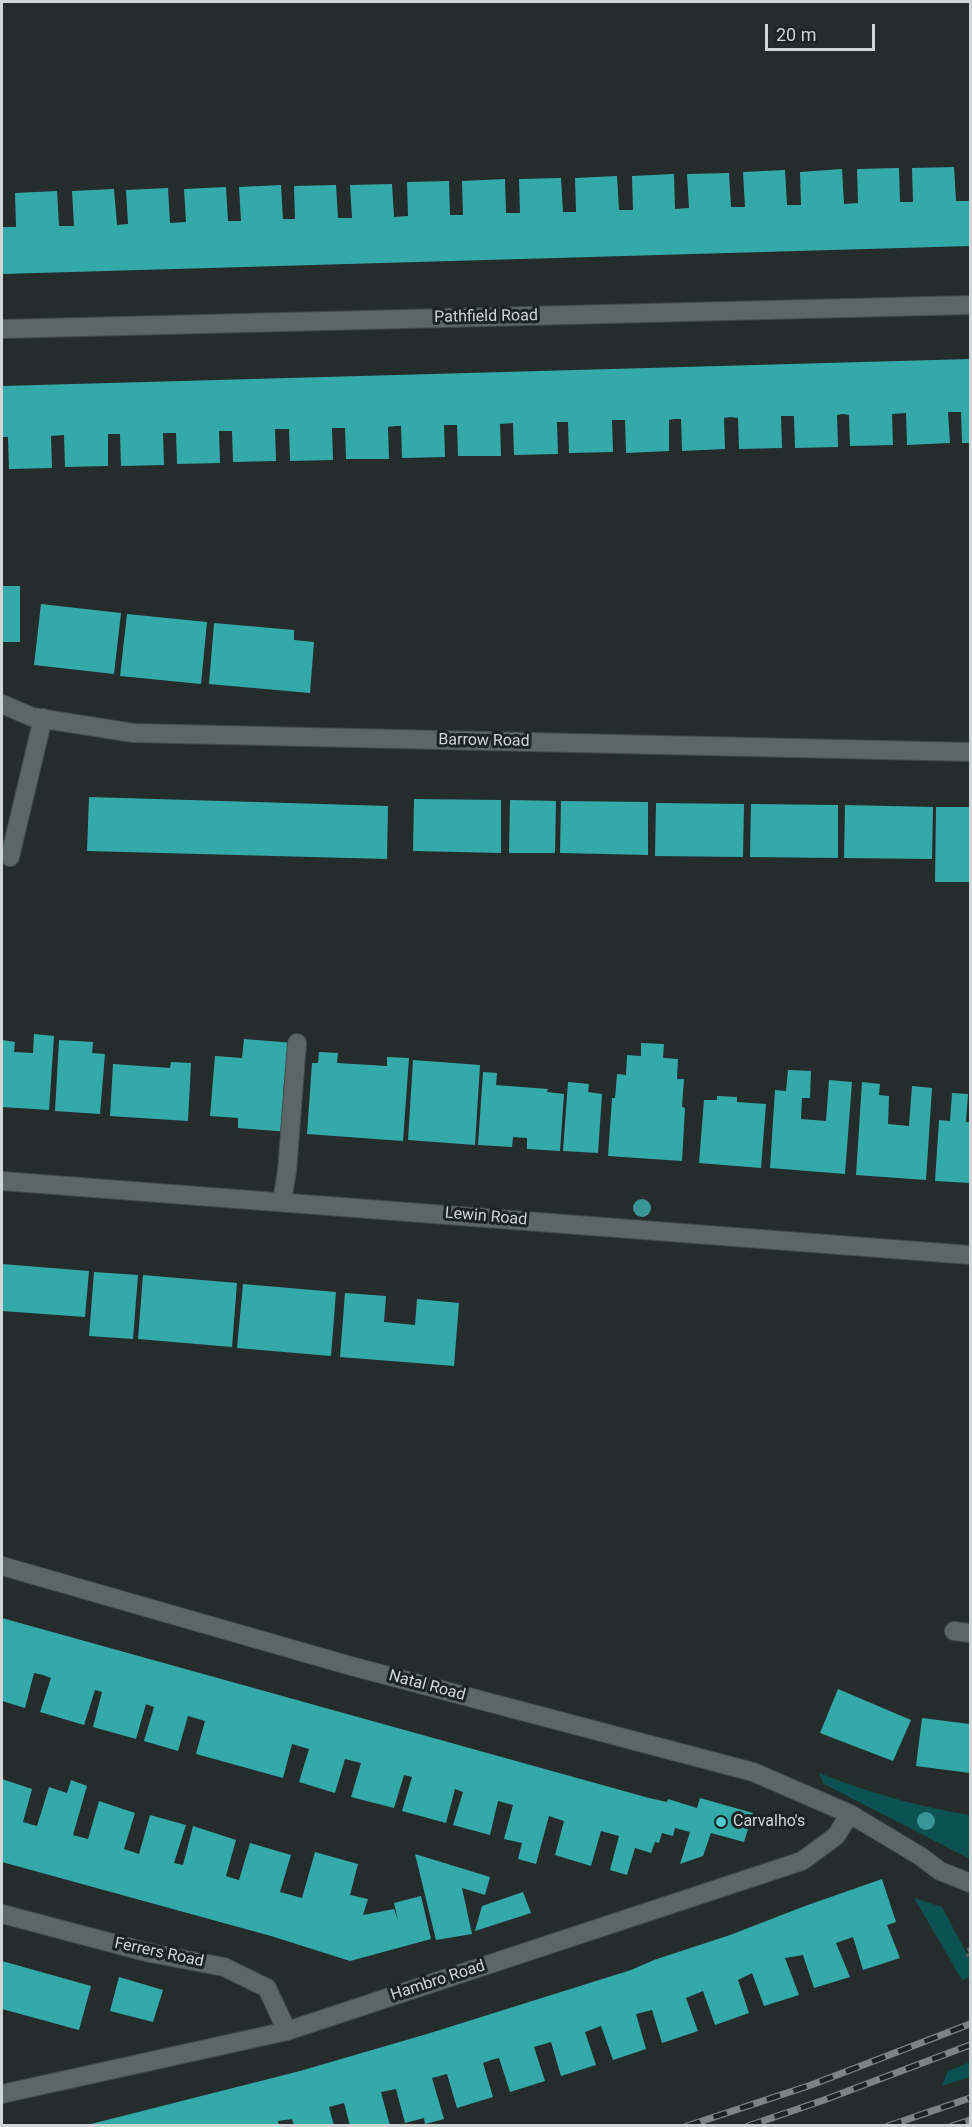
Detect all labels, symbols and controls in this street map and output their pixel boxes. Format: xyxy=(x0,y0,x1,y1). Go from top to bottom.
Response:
scale bar xyxy=(768,12,878,50)
text: 20 m xyxy=(776,24,816,45)
street label: Pathfield Road xyxy=(434,306,538,328)
street label: Barrow Road xyxy=(438,731,530,751)
street label: Lewin Road xyxy=(444,1204,528,1230)
street label: Natal Road xyxy=(387,1667,467,1705)
place label: Carvalho's xyxy=(733,1812,805,1832)
marker: Carvalho's xyxy=(714,1815,728,1829)
street label: Ferrers Road xyxy=(113,1934,205,1972)
street label: Hambro Road xyxy=(388,1957,488,2005)

